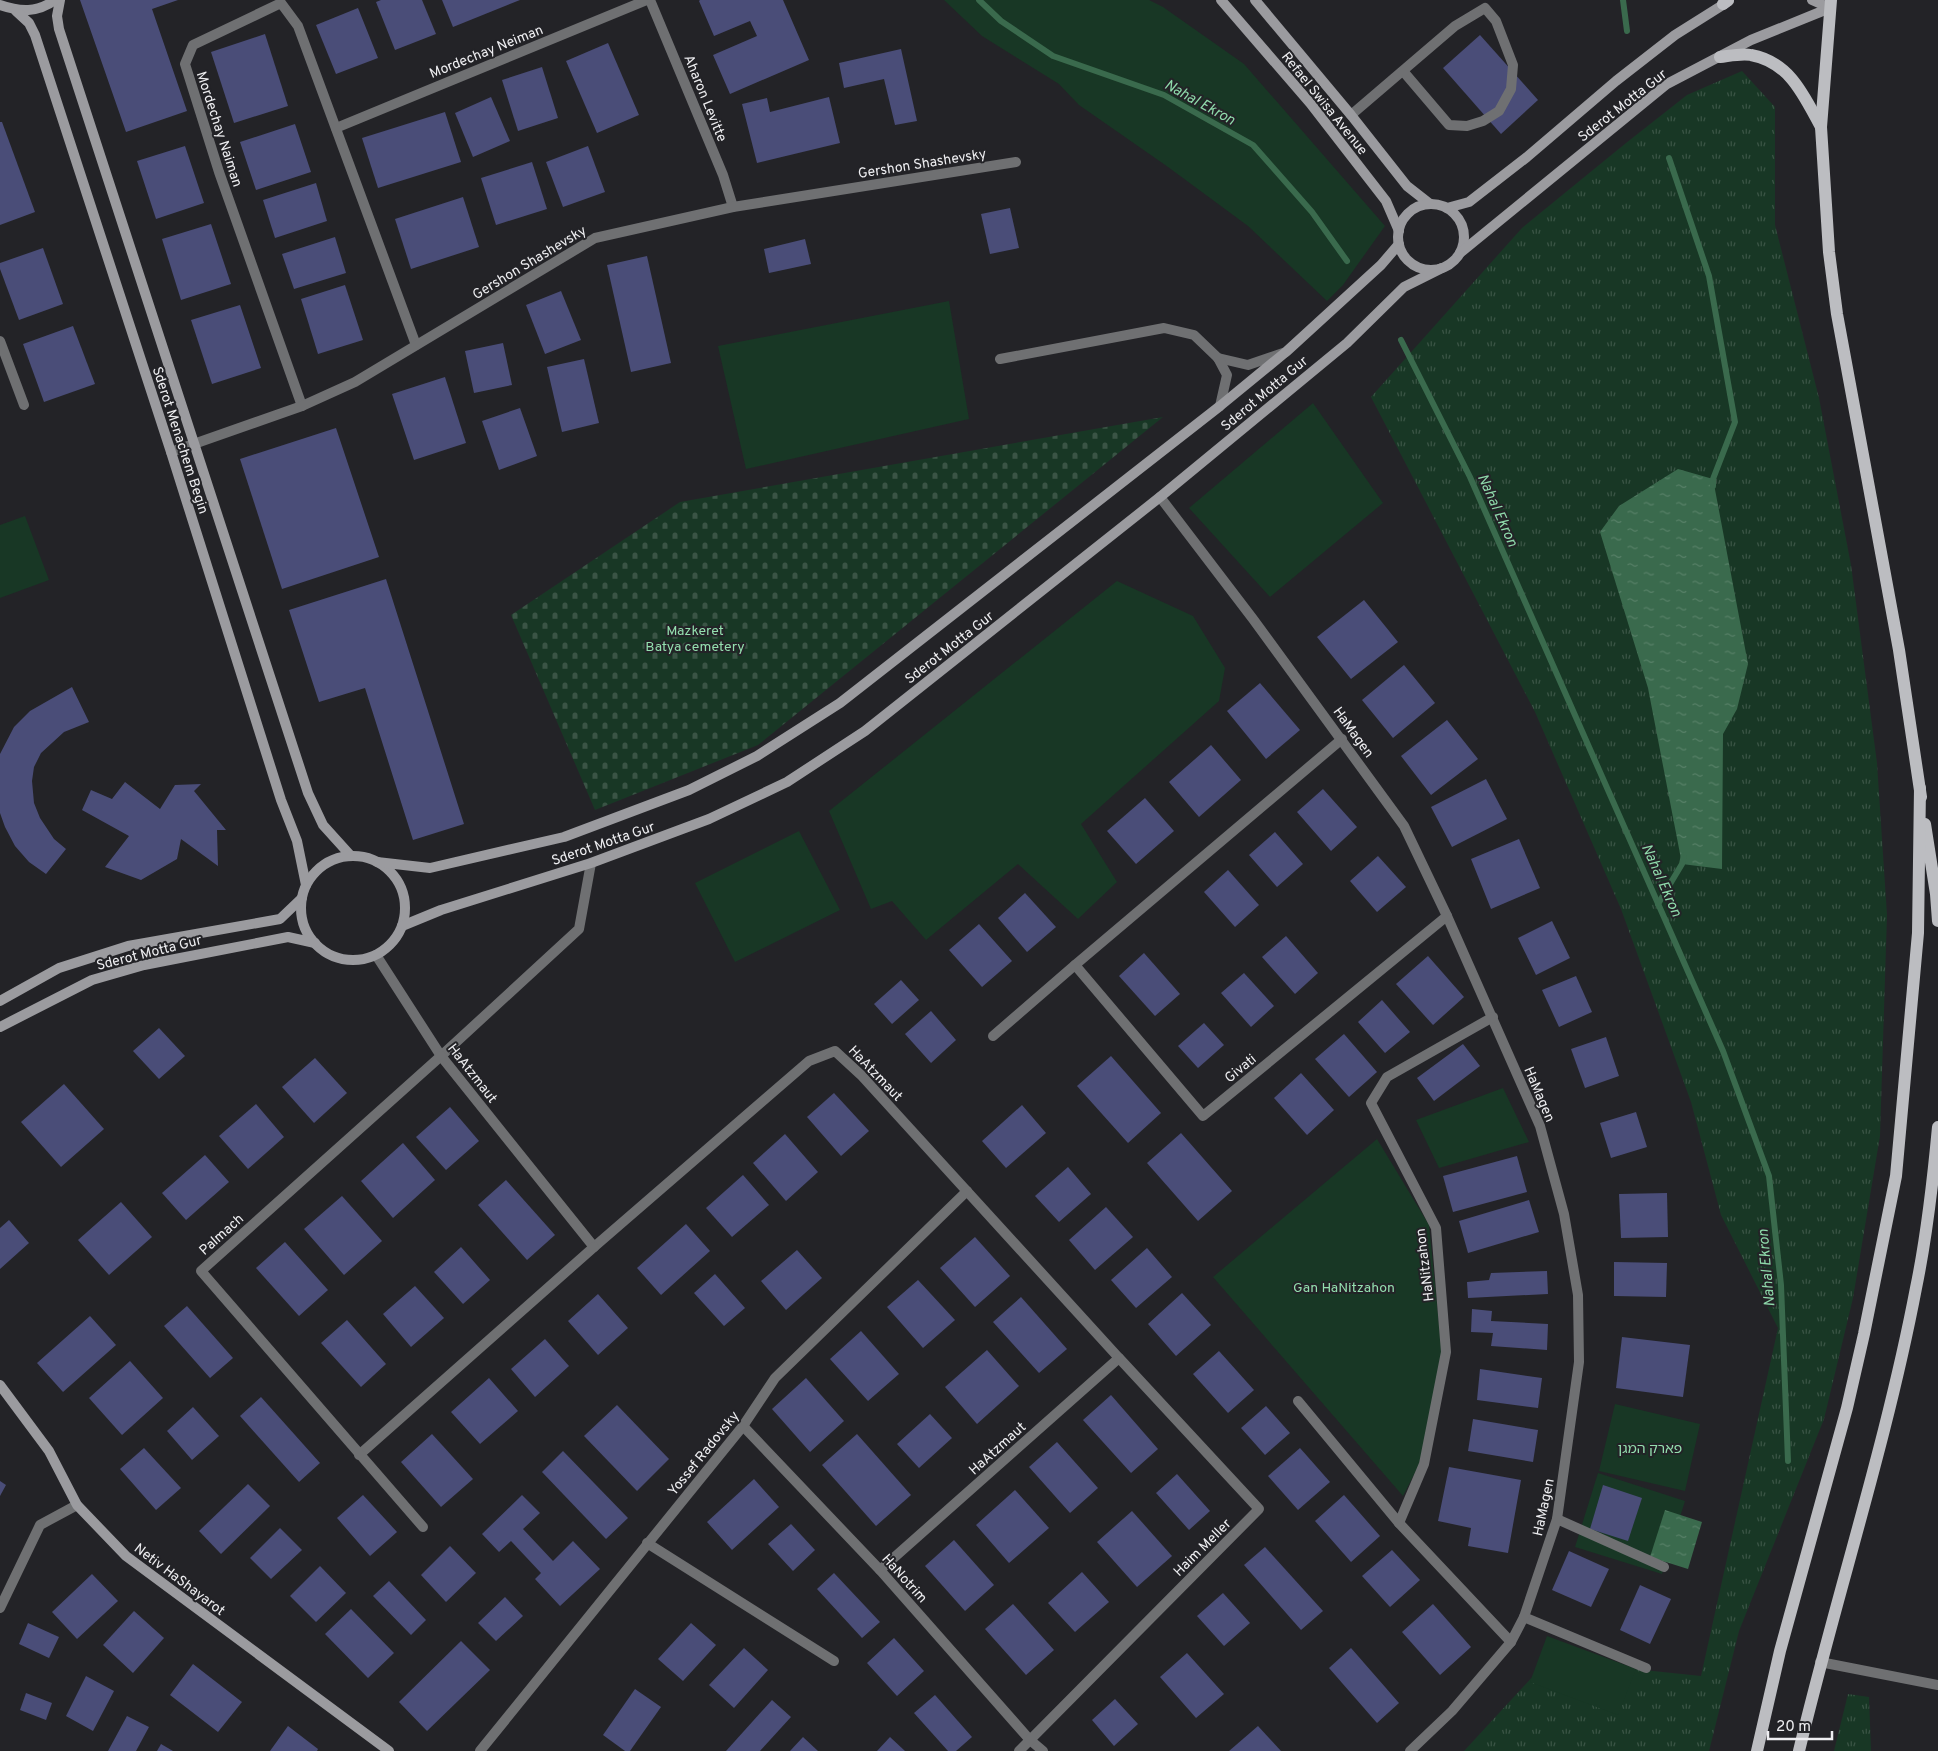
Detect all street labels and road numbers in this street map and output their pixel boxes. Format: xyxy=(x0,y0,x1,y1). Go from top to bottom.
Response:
street label: Mordechay Neiman xyxy=(427,22,546,83)
street label: Refael Swisa Avenue xyxy=(1277,49,1371,159)
street label: Aharon Levitte xyxy=(679,52,730,145)
street label: Sderot Motta Gur xyxy=(1575,66,1671,146)
street label: Mordechay Naiman xyxy=(192,70,245,189)
street label: Gershon Shashevsky xyxy=(857,146,988,183)
street label: Gershon Shashevsky xyxy=(470,223,590,304)
street label: Sderot Motta Gur xyxy=(1218,353,1312,435)
street label: Sderot Menachem Begin xyxy=(148,365,211,516)
street label: Sderot Motta Gur xyxy=(902,608,998,688)
street label: HaMagen xyxy=(1329,704,1377,762)
street label: Sderot Motta Gur xyxy=(550,819,658,870)
street label: Sderot Motta Gur xyxy=(95,932,204,975)
street label: HaAtzmaut xyxy=(443,1041,500,1107)
street label: HaAtzmaut xyxy=(844,1043,906,1105)
street label: Givati xyxy=(1222,1051,1260,1087)
street label: HaMagen xyxy=(1519,1064,1558,1125)
street label: Palmach xyxy=(196,1211,248,1259)
street label: HaNitzahon xyxy=(1413,1227,1438,1302)
street label: Yossef Radovsky xyxy=(665,1408,743,1500)
street label: HaAtzmaut xyxy=(966,1419,1030,1479)
street label: HaMagen xyxy=(1530,1477,1559,1538)
street label: Haim Meller xyxy=(1171,1515,1236,1580)
street label: Netiv HaShayarot xyxy=(130,1540,228,1620)
street label: HaNotrim xyxy=(878,1551,930,1607)

